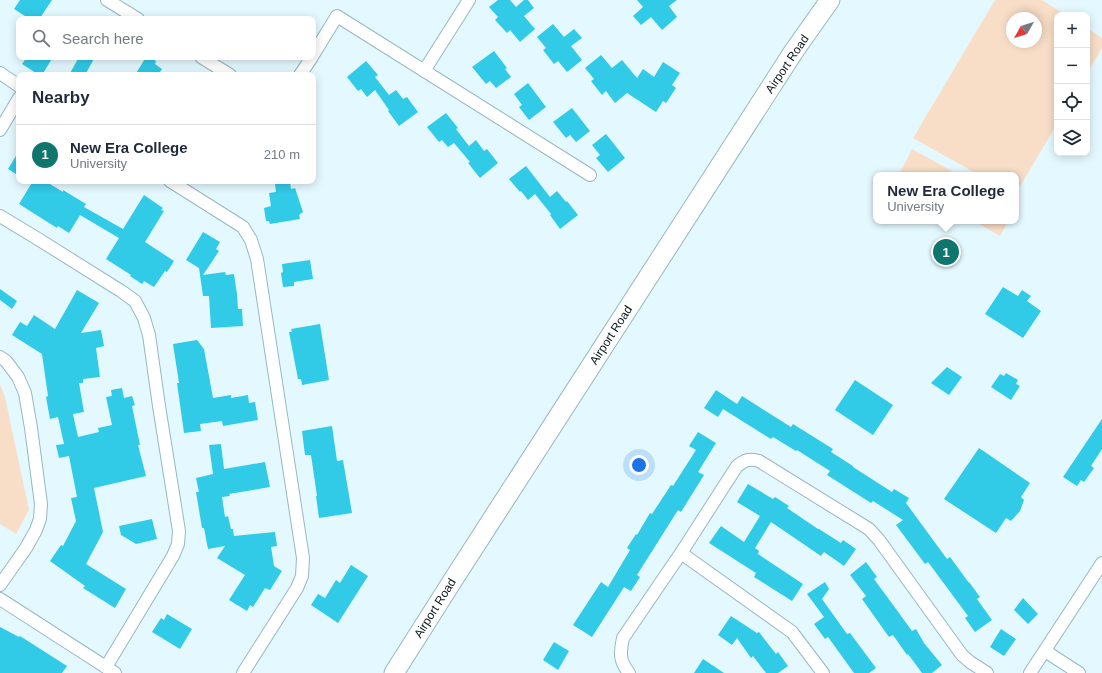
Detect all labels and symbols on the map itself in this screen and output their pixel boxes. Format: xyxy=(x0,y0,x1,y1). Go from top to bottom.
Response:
north arrow xyxy=(1006,12,1042,48)
street label: Airport Road xyxy=(762,32,812,96)
pin: 1 xyxy=(933,237,959,267)
street label: Airport Road xyxy=(587,303,635,367)
your location xyxy=(629,455,649,475)
street label: Airport Road xyxy=(411,576,459,640)

